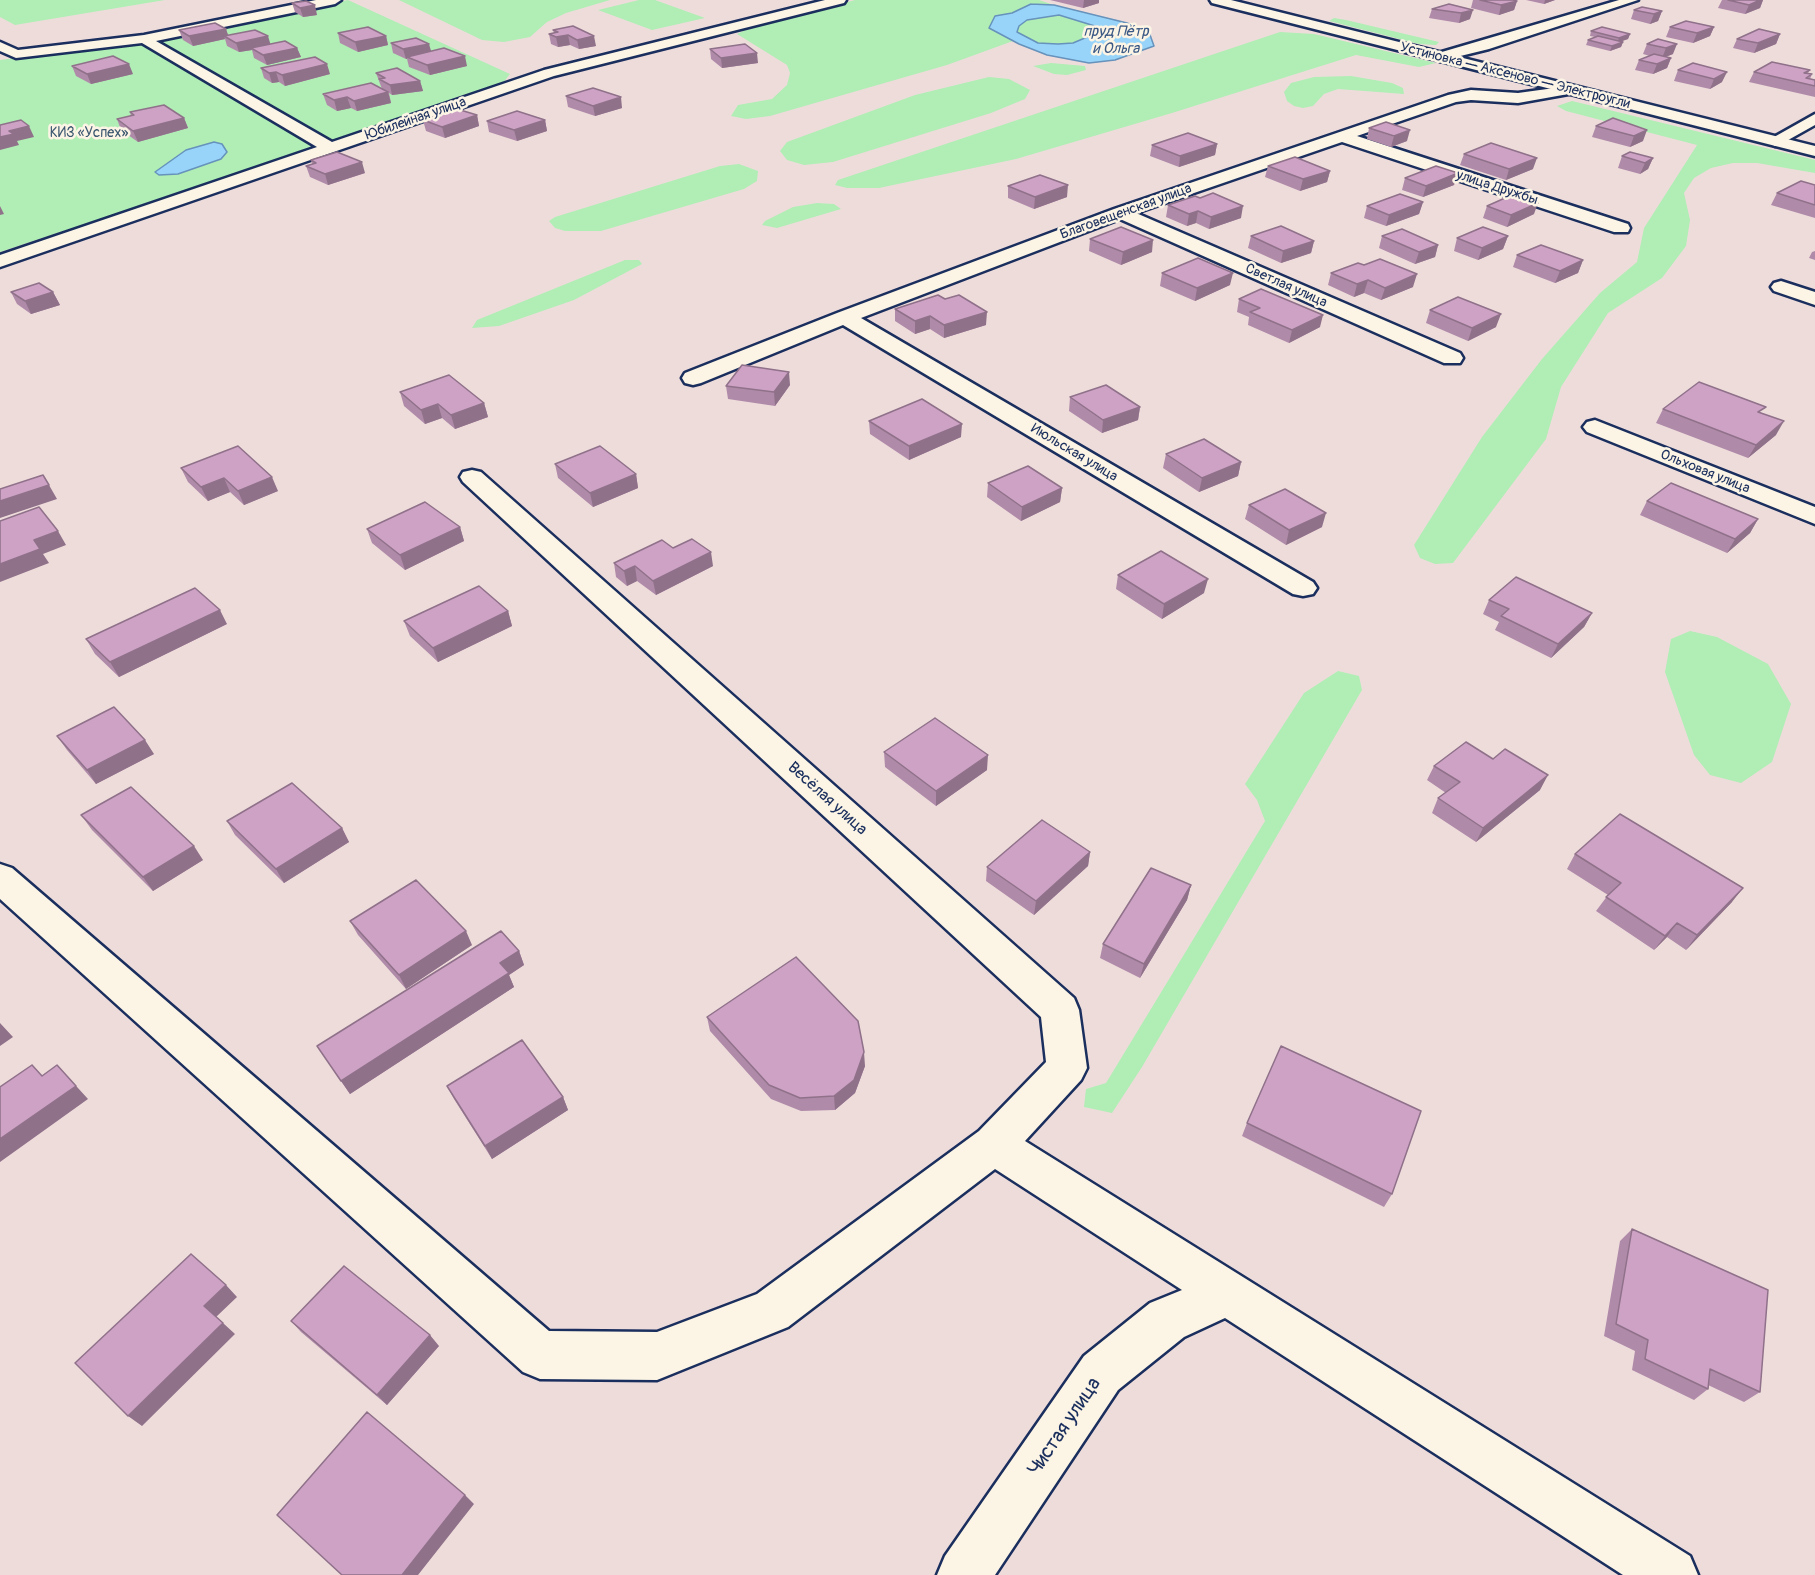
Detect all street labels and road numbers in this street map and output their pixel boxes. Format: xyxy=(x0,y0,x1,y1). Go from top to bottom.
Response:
street label: Устиновка — Аксеново — Электроугли xyxy=(1398,39,1632,113)
street label: Юбилейная улица xyxy=(363,94,469,144)
street label: улица Дружбы xyxy=(1454,167,1540,209)
street label: Благовещенская улица xyxy=(1058,180,1194,244)
street label: Светлая улица xyxy=(1242,260,1330,312)
street label: Июльская улица xyxy=(1027,420,1121,486)
street label: Ольховая улица xyxy=(1658,446,1752,498)
street label: Весёлая улица xyxy=(783,758,871,840)
street label: Чистая улица xyxy=(1023,1373,1107,1481)

